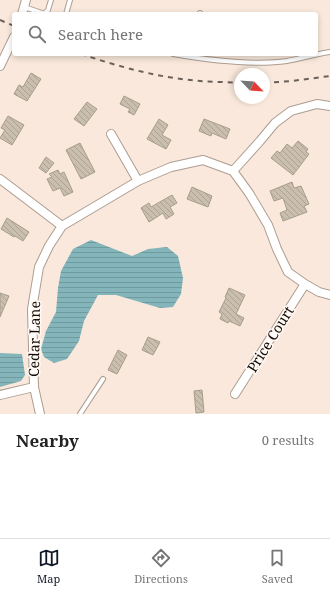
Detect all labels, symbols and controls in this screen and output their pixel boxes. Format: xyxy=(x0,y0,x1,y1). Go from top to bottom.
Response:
search box xyxy=(12,12,318,56)
icon: search xyxy=(26,23,48,45)
text: Search here xyxy=(58,24,143,44)
north arrow xyxy=(234,68,270,104)
street label: Cedar Lane xyxy=(24,301,44,377)
street label: Price Court xyxy=(242,302,298,376)
text: Nearby xyxy=(16,429,79,452)
text: 0 results xyxy=(262,431,314,449)
tab: Map xyxy=(37,547,60,586)
tab: Directions xyxy=(134,547,188,586)
tab: Saved xyxy=(262,547,293,586)

